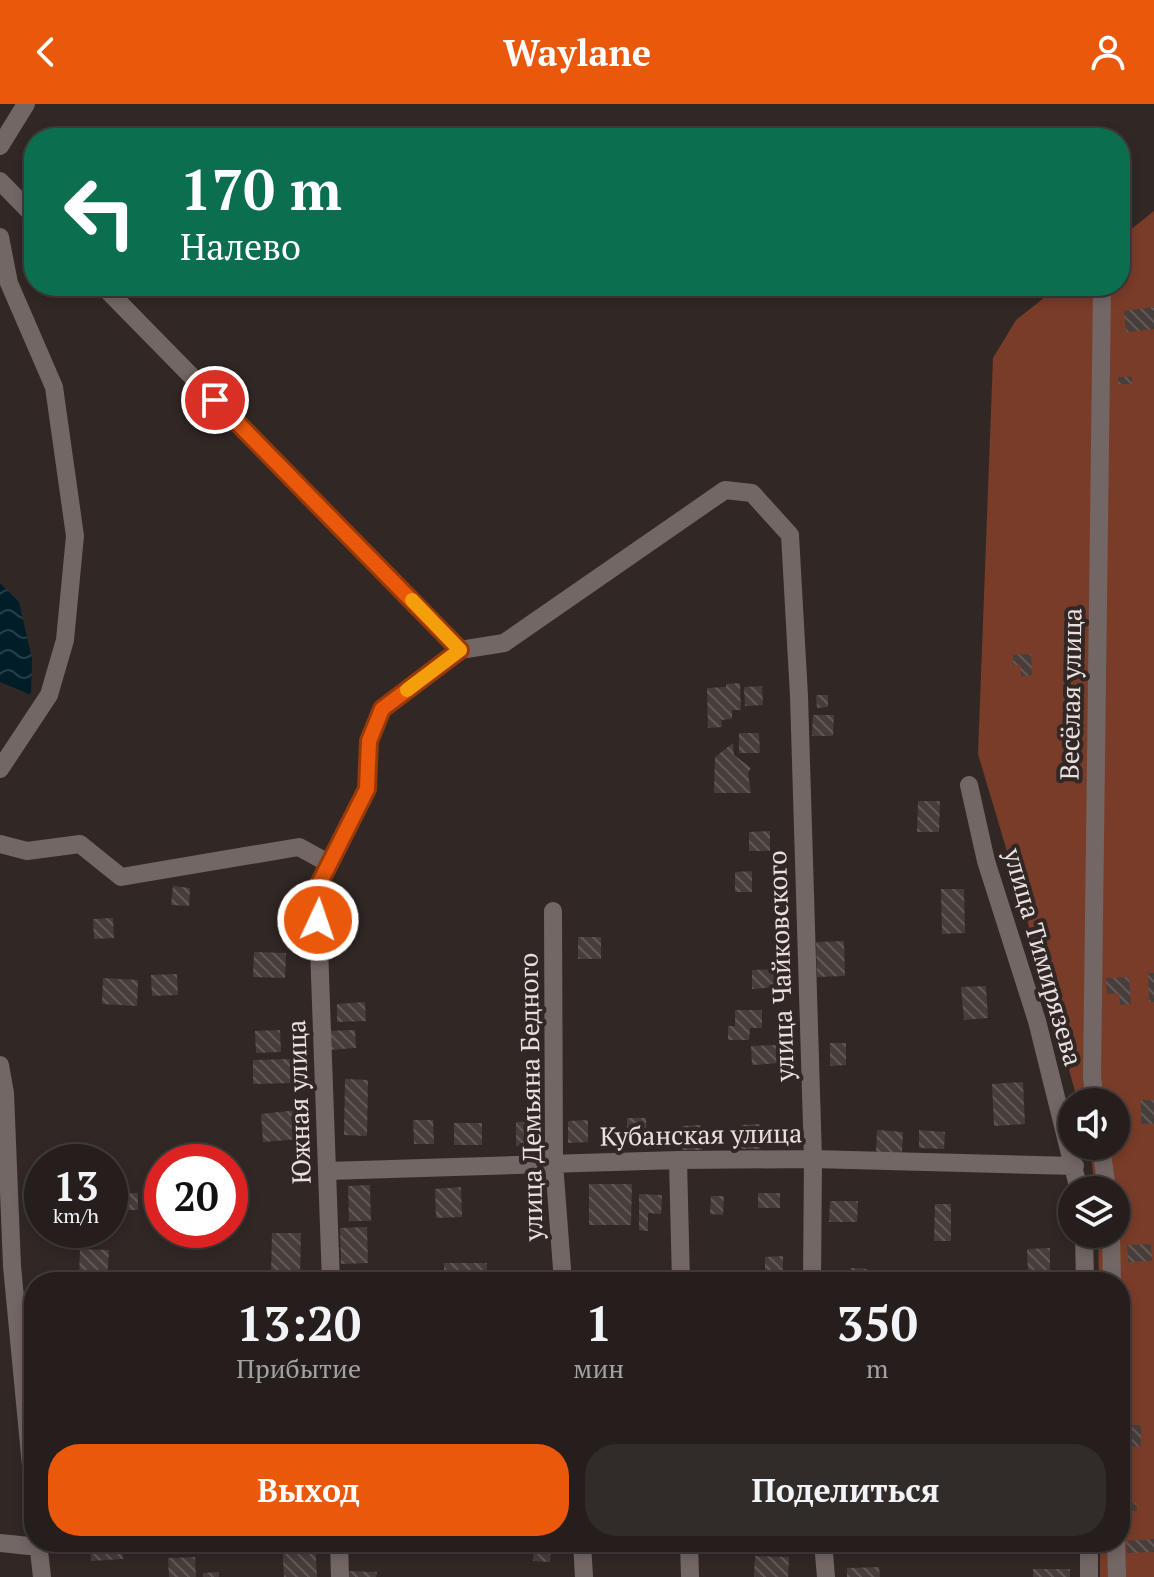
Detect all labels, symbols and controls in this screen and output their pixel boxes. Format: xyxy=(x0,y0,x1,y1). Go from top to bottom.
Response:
text: Waylane xyxy=(503,29,651,76)
icon: back xyxy=(24,30,68,74)
icon: person xyxy=(1086,30,1130,74)
text: 170 m xyxy=(180,152,342,226)
icon: left xyxy=(48,160,152,264)
text: Налево xyxy=(180,223,301,270)
pin xyxy=(181,366,249,434)
icon: arrive xyxy=(193,378,237,422)
street label: Весёлая улица xyxy=(1051,608,1089,780)
street label: улица Тимирязева xyxy=(996,843,1091,1069)
street label: улица Чайковского xyxy=(759,850,801,1083)
position arrow xyxy=(276,878,360,962)
street label: улица Демьяна Бедного xyxy=(510,953,550,1242)
street label: Южная улица xyxy=(278,1019,318,1185)
map controls xyxy=(1058,1088,1130,1248)
button: sound xyxy=(1058,1088,1130,1160)
street label: Кубанская улица xyxy=(599,1115,803,1153)
speed limit sign: 20 xyxy=(144,1144,248,1248)
text: 13 xyxy=(53,1159,99,1212)
button: layers xyxy=(1058,1176,1130,1248)
text: km/h xyxy=(53,1202,99,1229)
text: 13:20 xyxy=(236,1291,361,1355)
text: 1 xyxy=(585,1291,612,1355)
text: 350 xyxy=(836,1291,918,1355)
text: Прибытие xyxy=(236,1351,361,1385)
text: мин xyxy=(573,1351,624,1385)
text: m xyxy=(866,1351,888,1385)
button: Выход xyxy=(48,1444,569,1536)
button: Поделиться xyxy=(585,1444,1106,1536)

